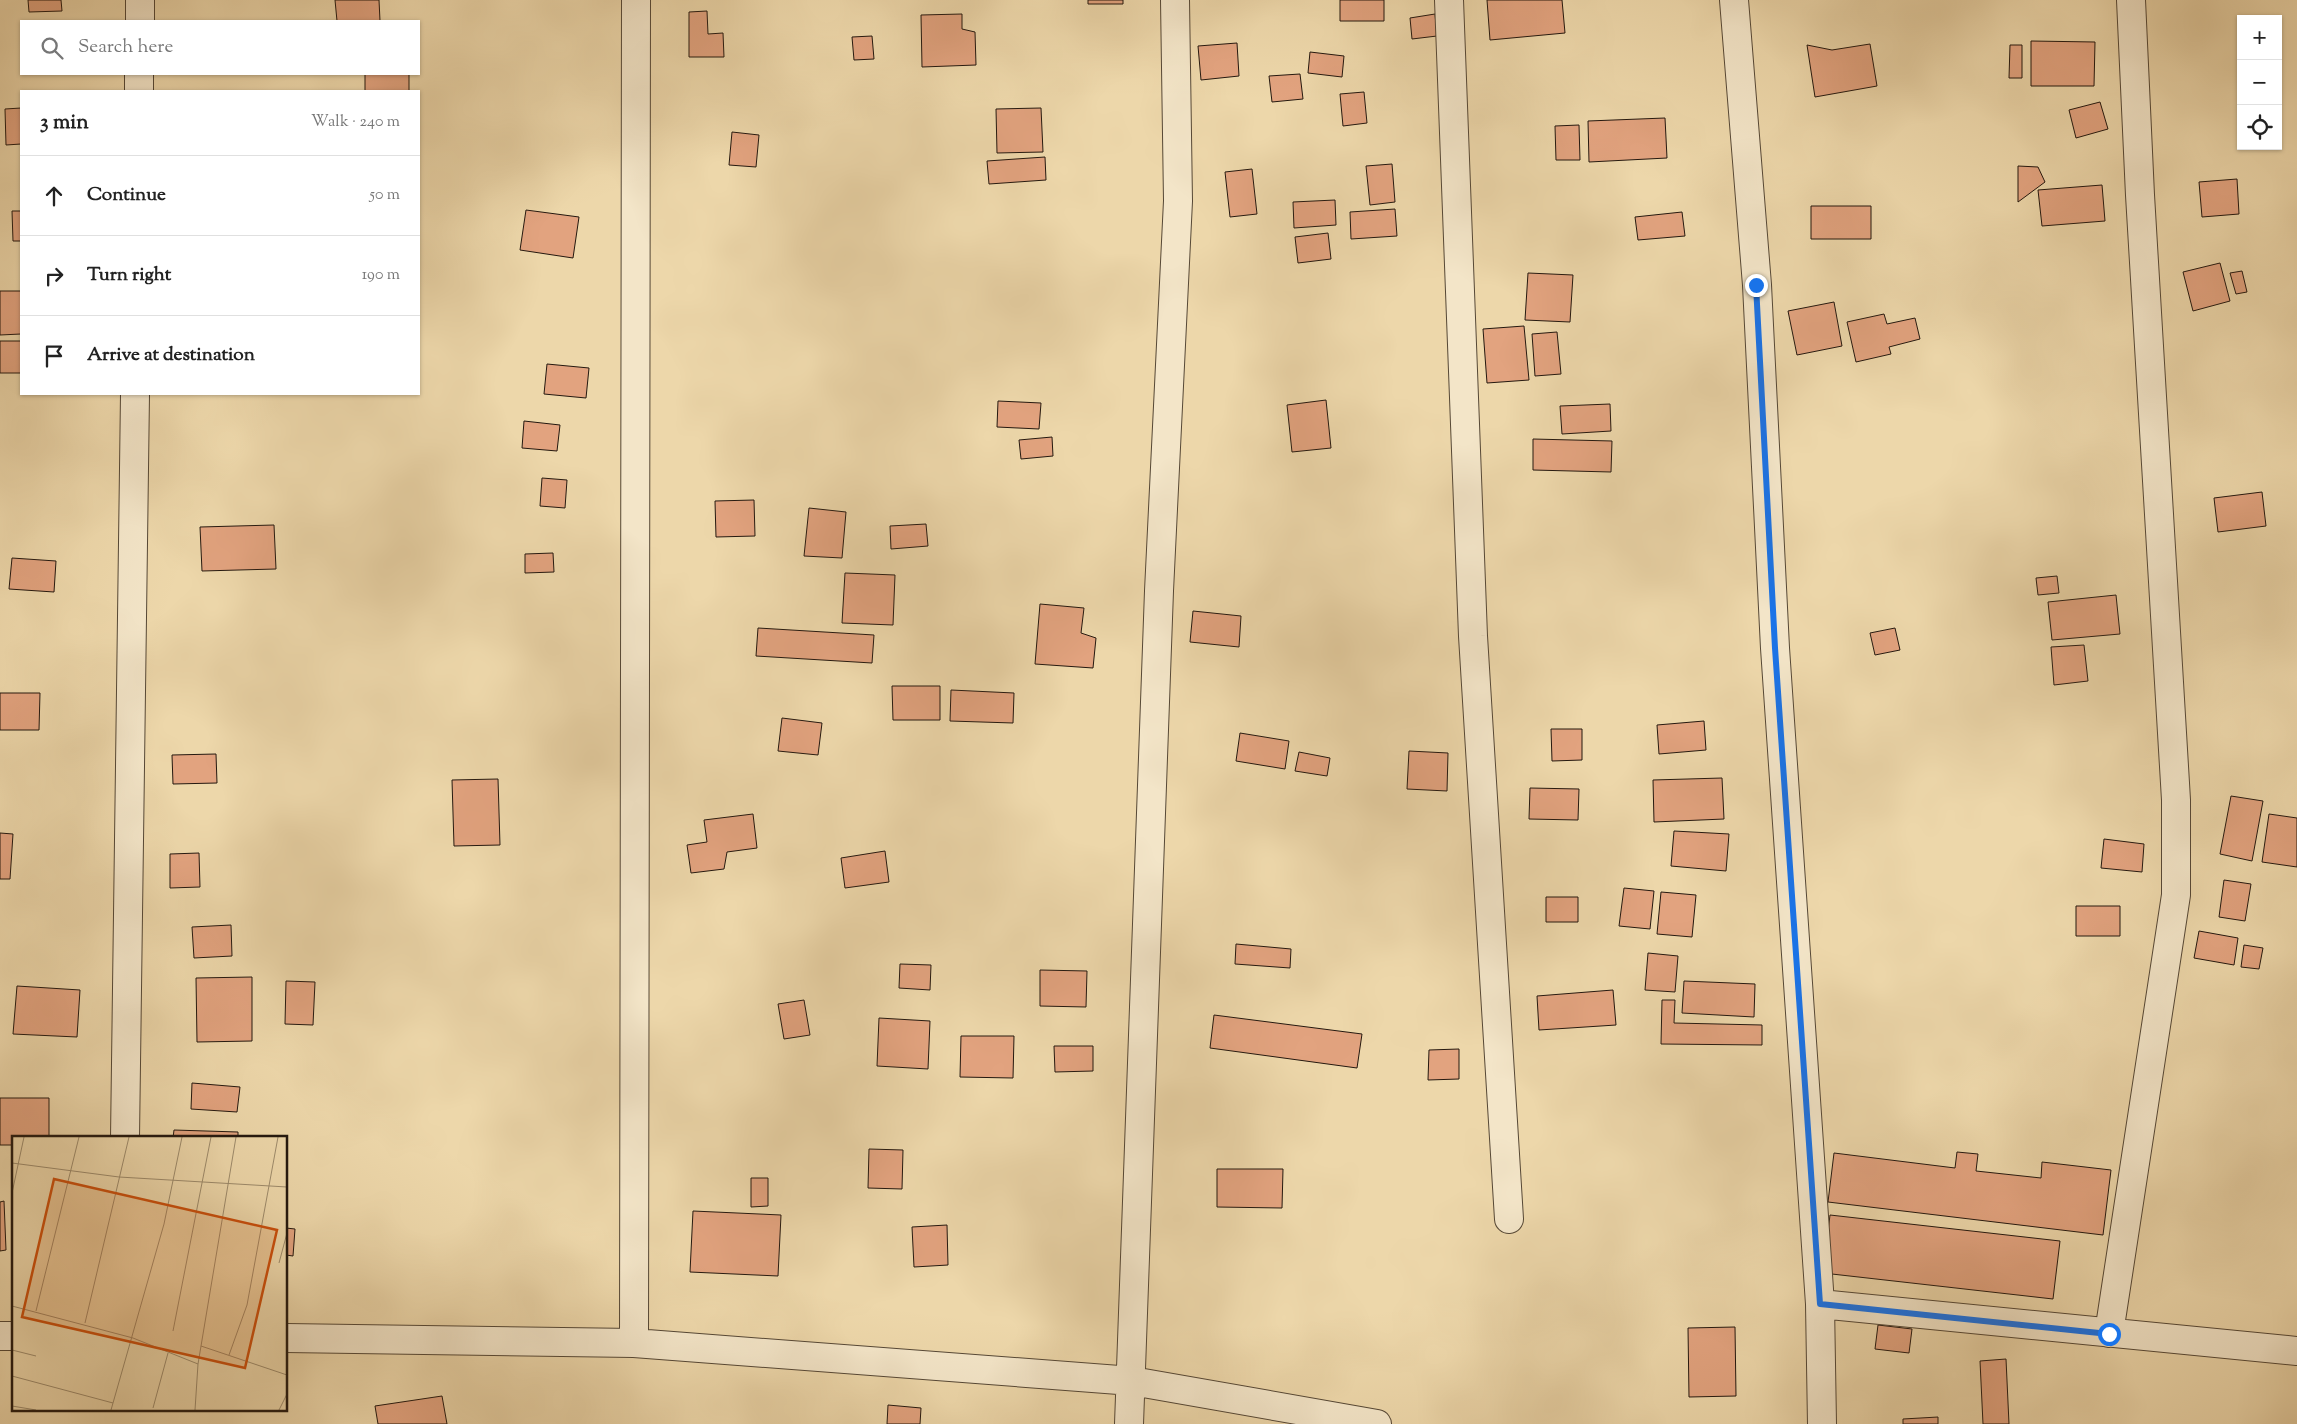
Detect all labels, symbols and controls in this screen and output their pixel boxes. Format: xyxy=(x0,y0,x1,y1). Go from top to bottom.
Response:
map controls xyxy=(2237,15,2282,150)
button: + xyxy=(2237,15,2282,60)
search box xyxy=(20,20,420,75)
icon: search xyxy=(38,34,66,62)
text: Search here xyxy=(78,34,173,61)
button: − xyxy=(2237,60,2282,105)
button: locate xyxy=(2237,105,2282,150)
text: 3 min xyxy=(40,108,89,138)
text: Walk · 240 m xyxy=(311,111,400,134)
icon: ahead xyxy=(40,182,68,210)
text: Continue xyxy=(87,182,166,209)
text: 50 m xyxy=(369,184,400,207)
icon: right xyxy=(40,262,68,290)
text: Turn right xyxy=(87,262,171,289)
text: 190 m xyxy=(362,264,400,287)
route end xyxy=(1745,274,1768,297)
icon: arrive xyxy=(40,342,68,370)
text: Arrive at destination xyxy=(87,342,255,369)
inset map xyxy=(12,1136,288,1412)
route start xyxy=(2098,1323,2121,1346)

